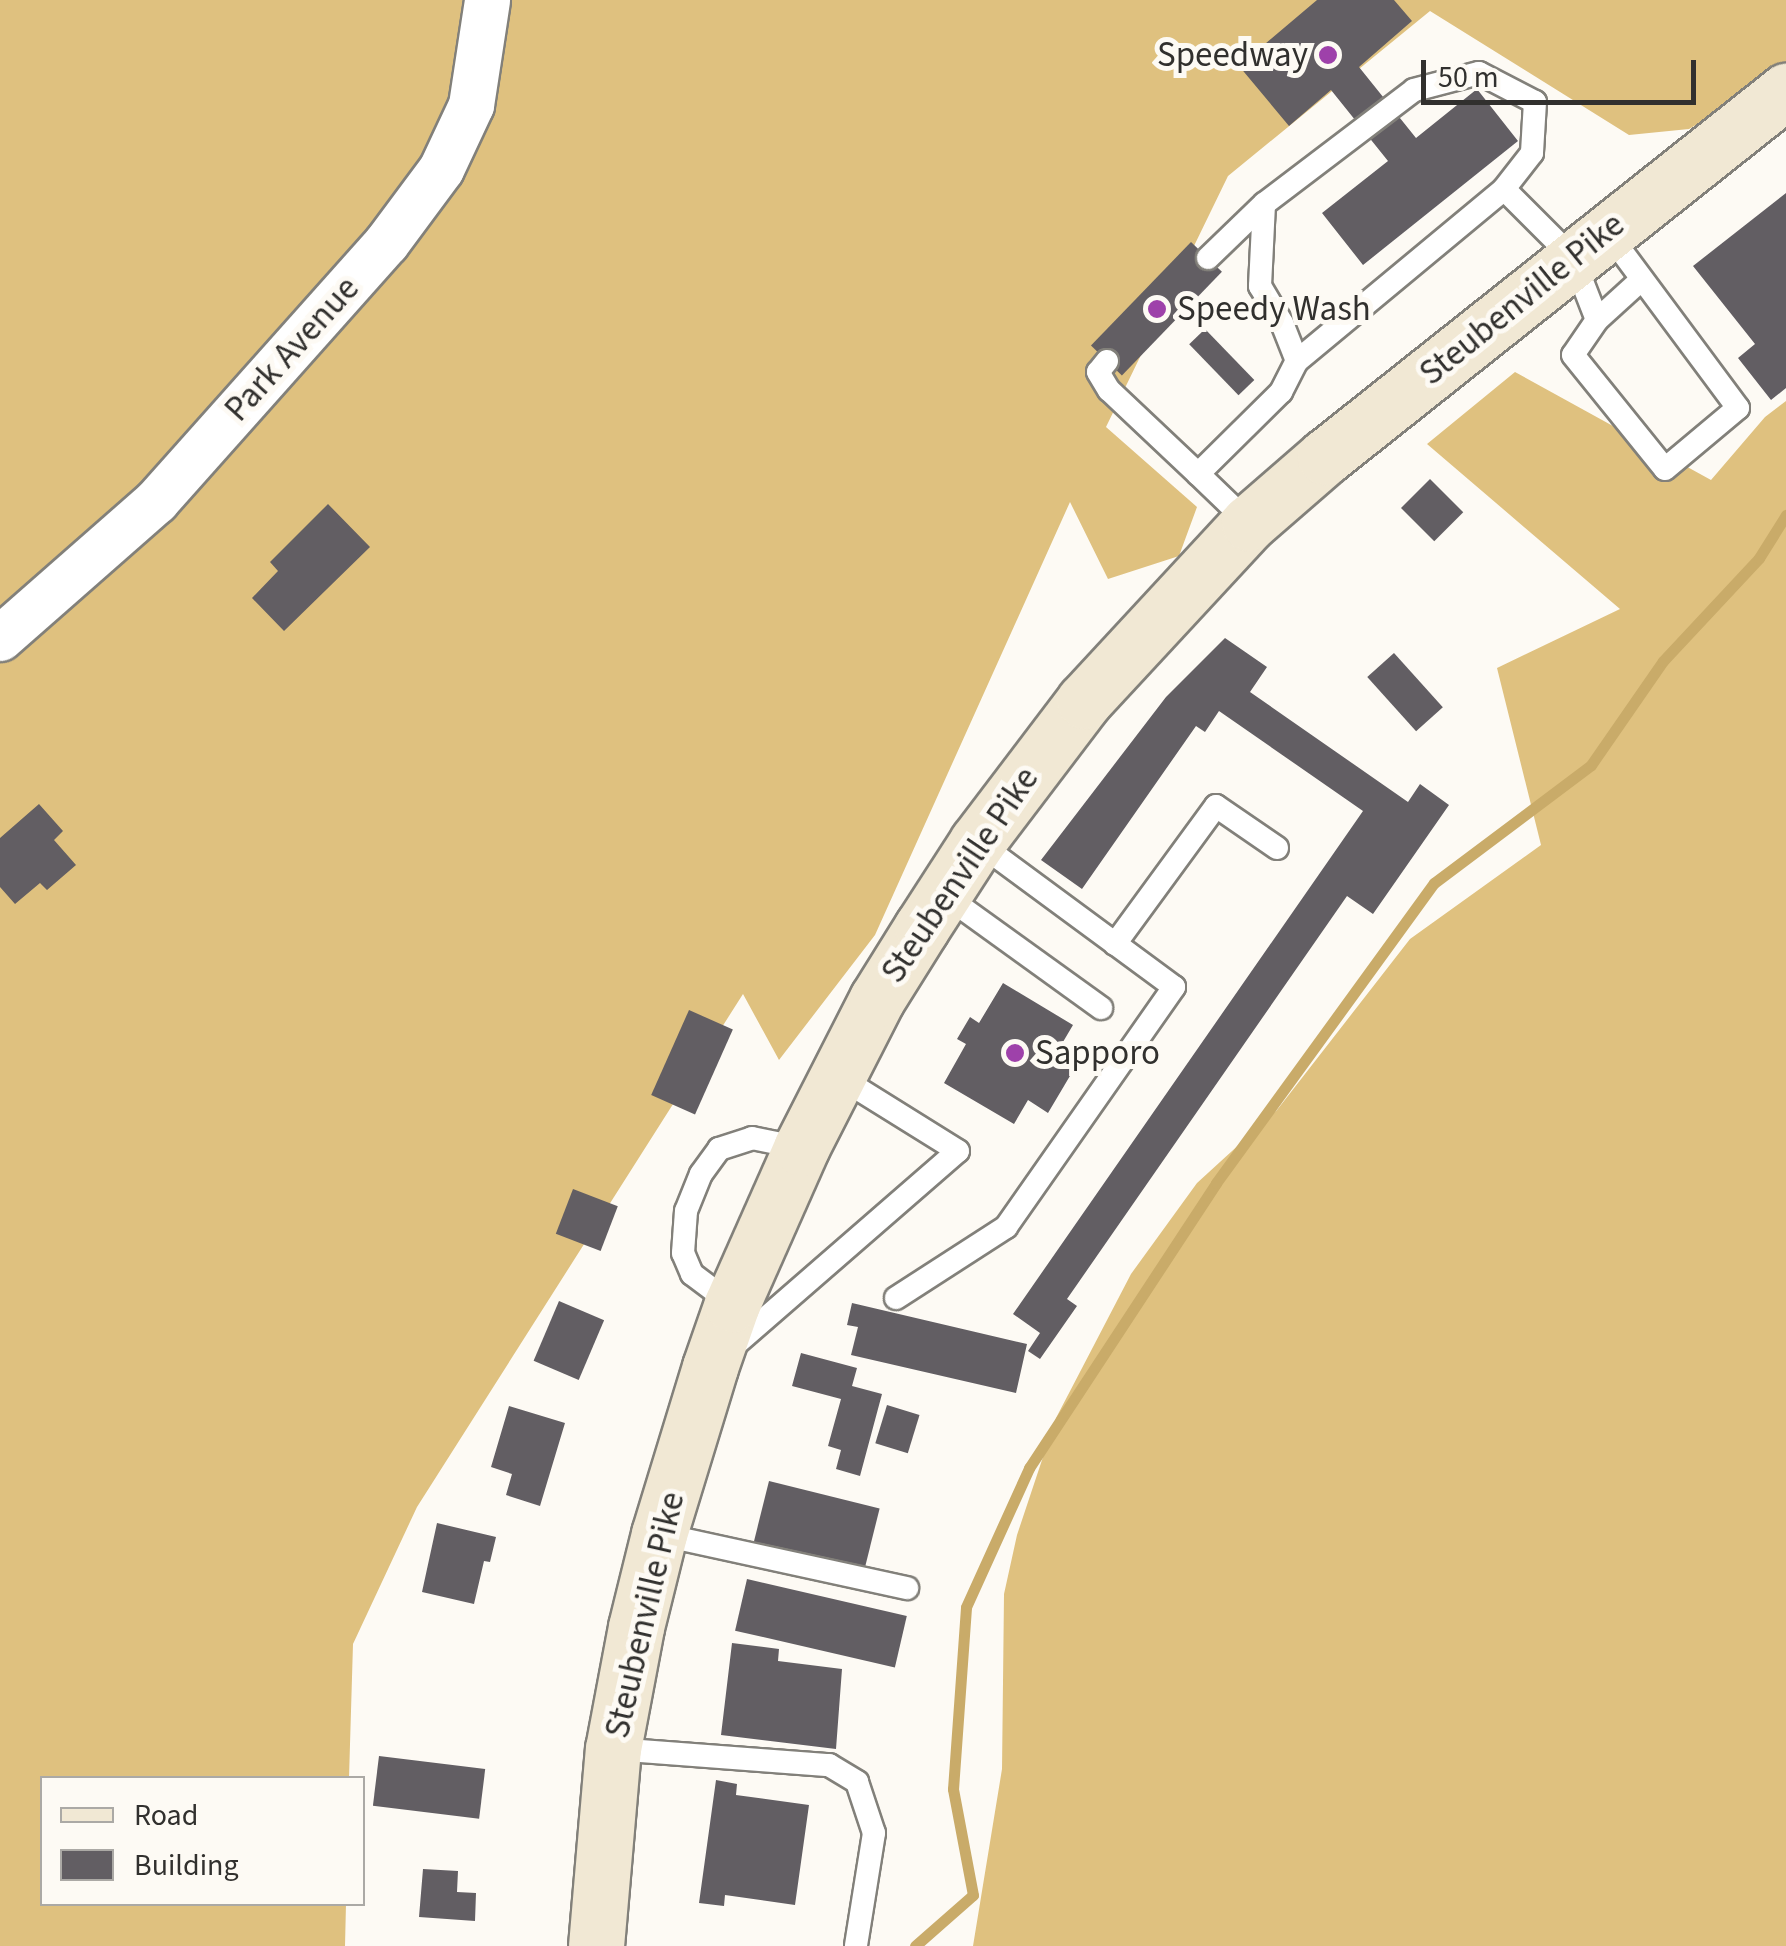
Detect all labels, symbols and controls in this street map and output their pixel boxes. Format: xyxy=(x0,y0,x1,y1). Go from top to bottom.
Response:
place label: Speedway xyxy=(1157,34,1308,76)
scale bar xyxy=(1426,40,1701,102)
marker: Speedway xyxy=(1317,44,1339,66)
text: 50 m xyxy=(1438,56,1499,99)
street label: Steubenville Pike xyxy=(1411,204,1633,394)
street label: Park Avenue xyxy=(216,268,368,430)
place label: Speedy Wash xyxy=(1177,288,1371,330)
marker: Speedy Wash xyxy=(1146,298,1168,320)
street label: Steubenville Pike xyxy=(872,759,1048,991)
place label: Sapporo xyxy=(1035,1032,1160,1074)
marker: Sapporo xyxy=(1004,1042,1026,1064)
street label: Steubenville Pike xyxy=(596,1488,694,1742)
legend xyxy=(40,1776,365,1906)
text: Road xyxy=(134,1794,198,1837)
text: Building xyxy=(134,1844,239,1887)

